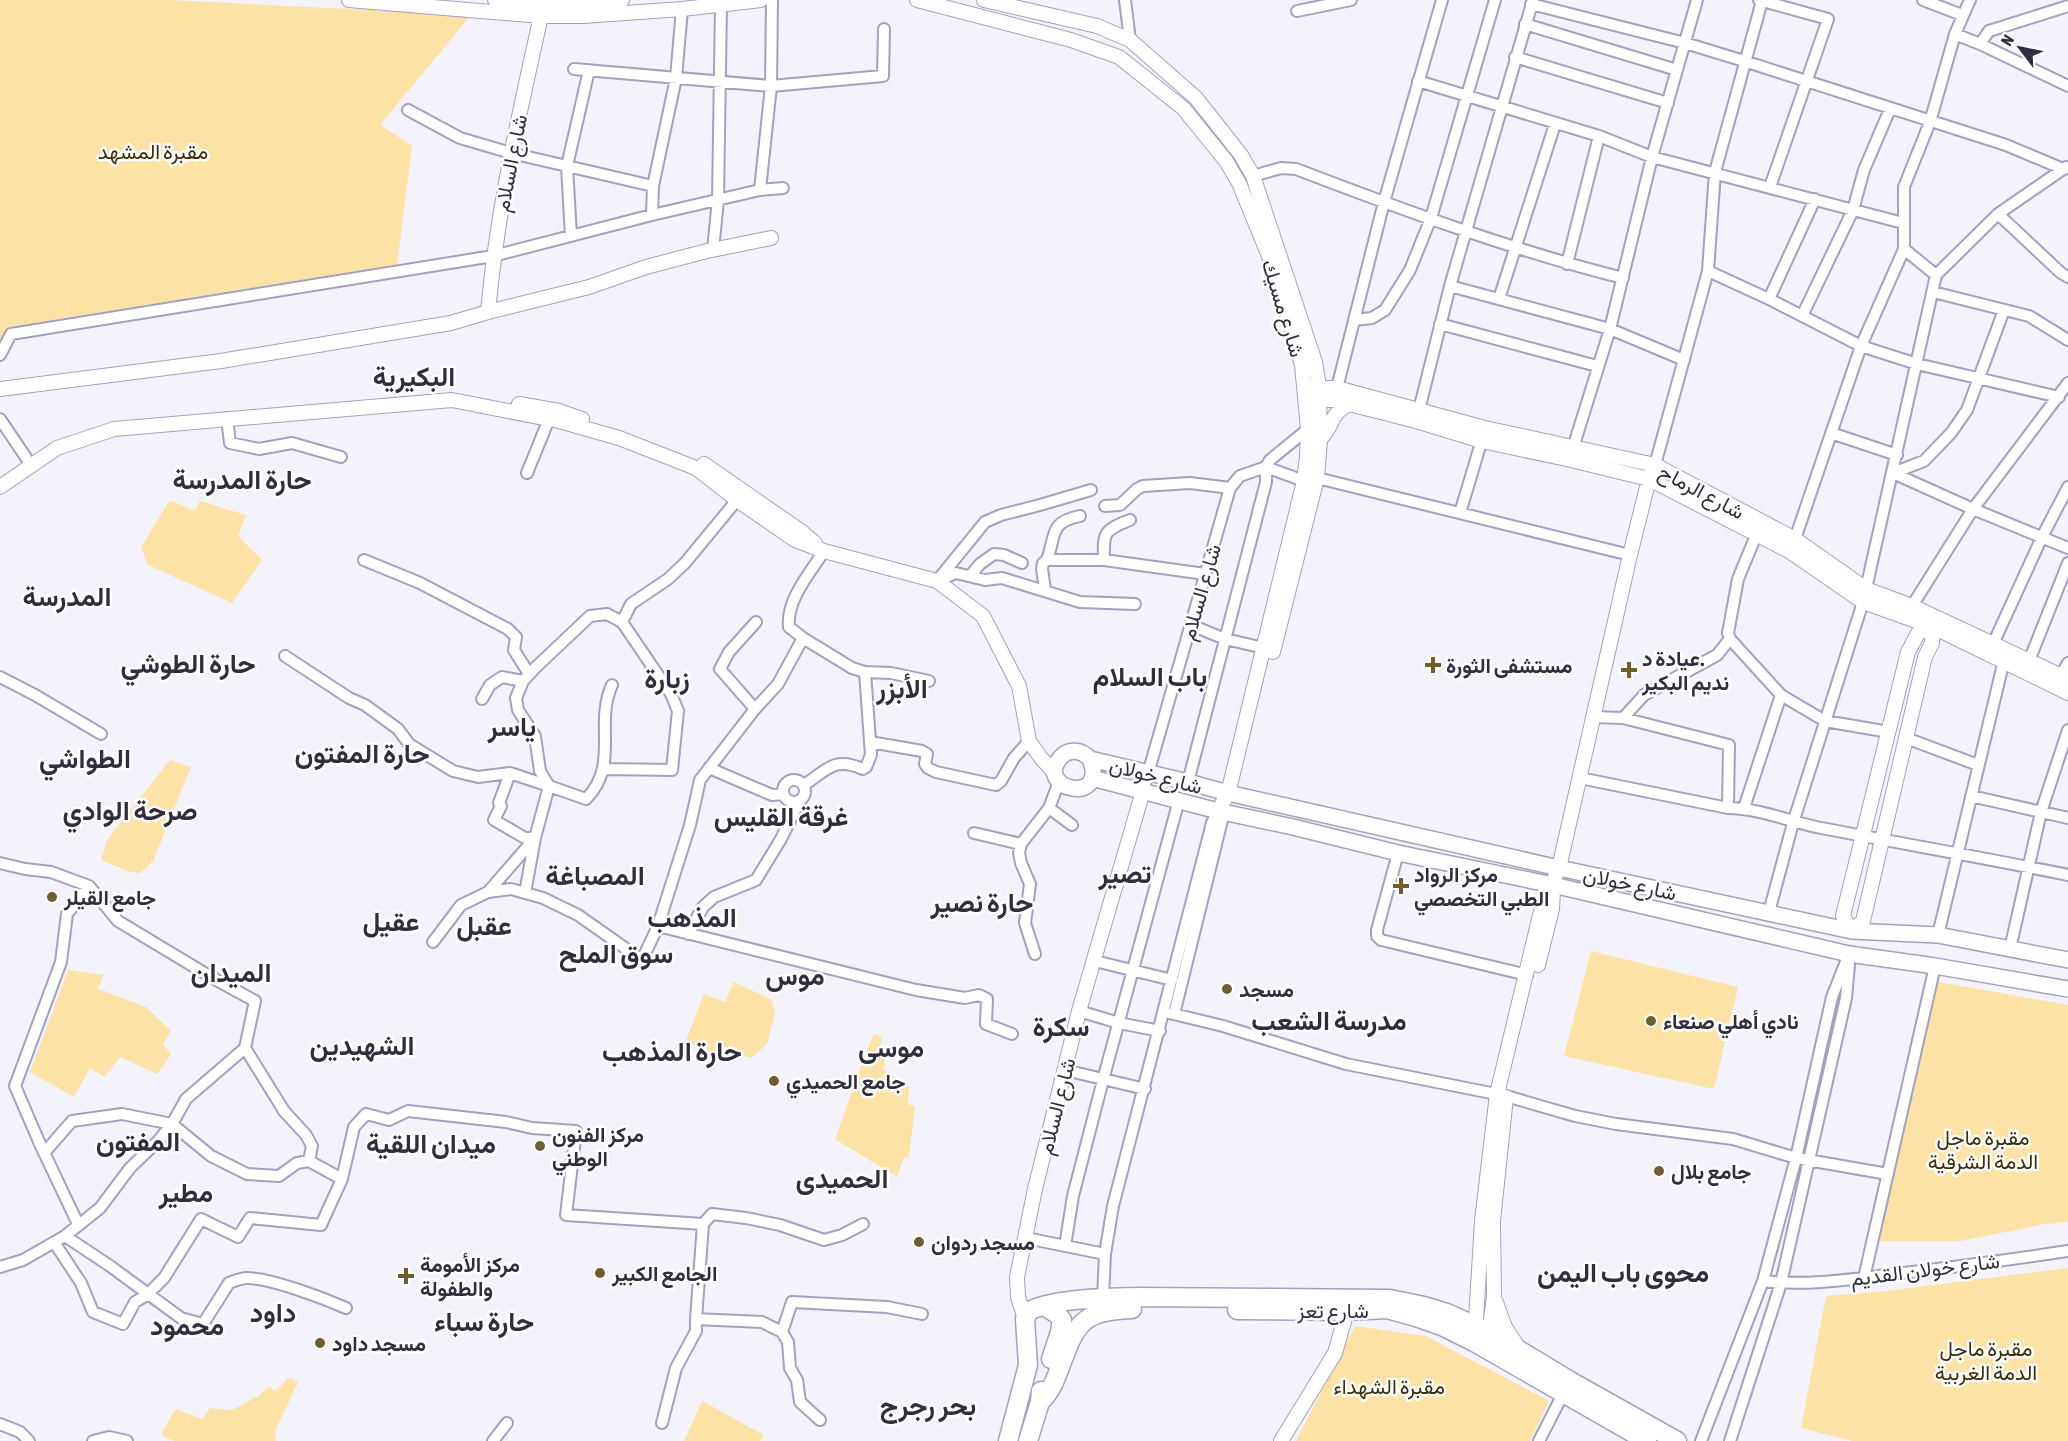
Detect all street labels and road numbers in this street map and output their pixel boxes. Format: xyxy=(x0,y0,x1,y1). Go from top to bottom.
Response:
street label: شارع السلام xyxy=(489,112,534,214)
street label: شارع مسيك xyxy=(1255,256,1310,361)
street label: شارع الرماح xyxy=(1654,459,1749,526)
street label: شارع السلام xyxy=(1175,541,1228,644)
street label: شارع خولان xyxy=(1106,752,1205,801)
street label: شارع خولان xyxy=(1581,861,1679,908)
street label: شارع السلام xyxy=(1032,1055,1083,1158)
street label: شارع خولان القديم xyxy=(1849,1248,2001,1293)
street label: شارع تعز xyxy=(1296,1298,1369,1325)

